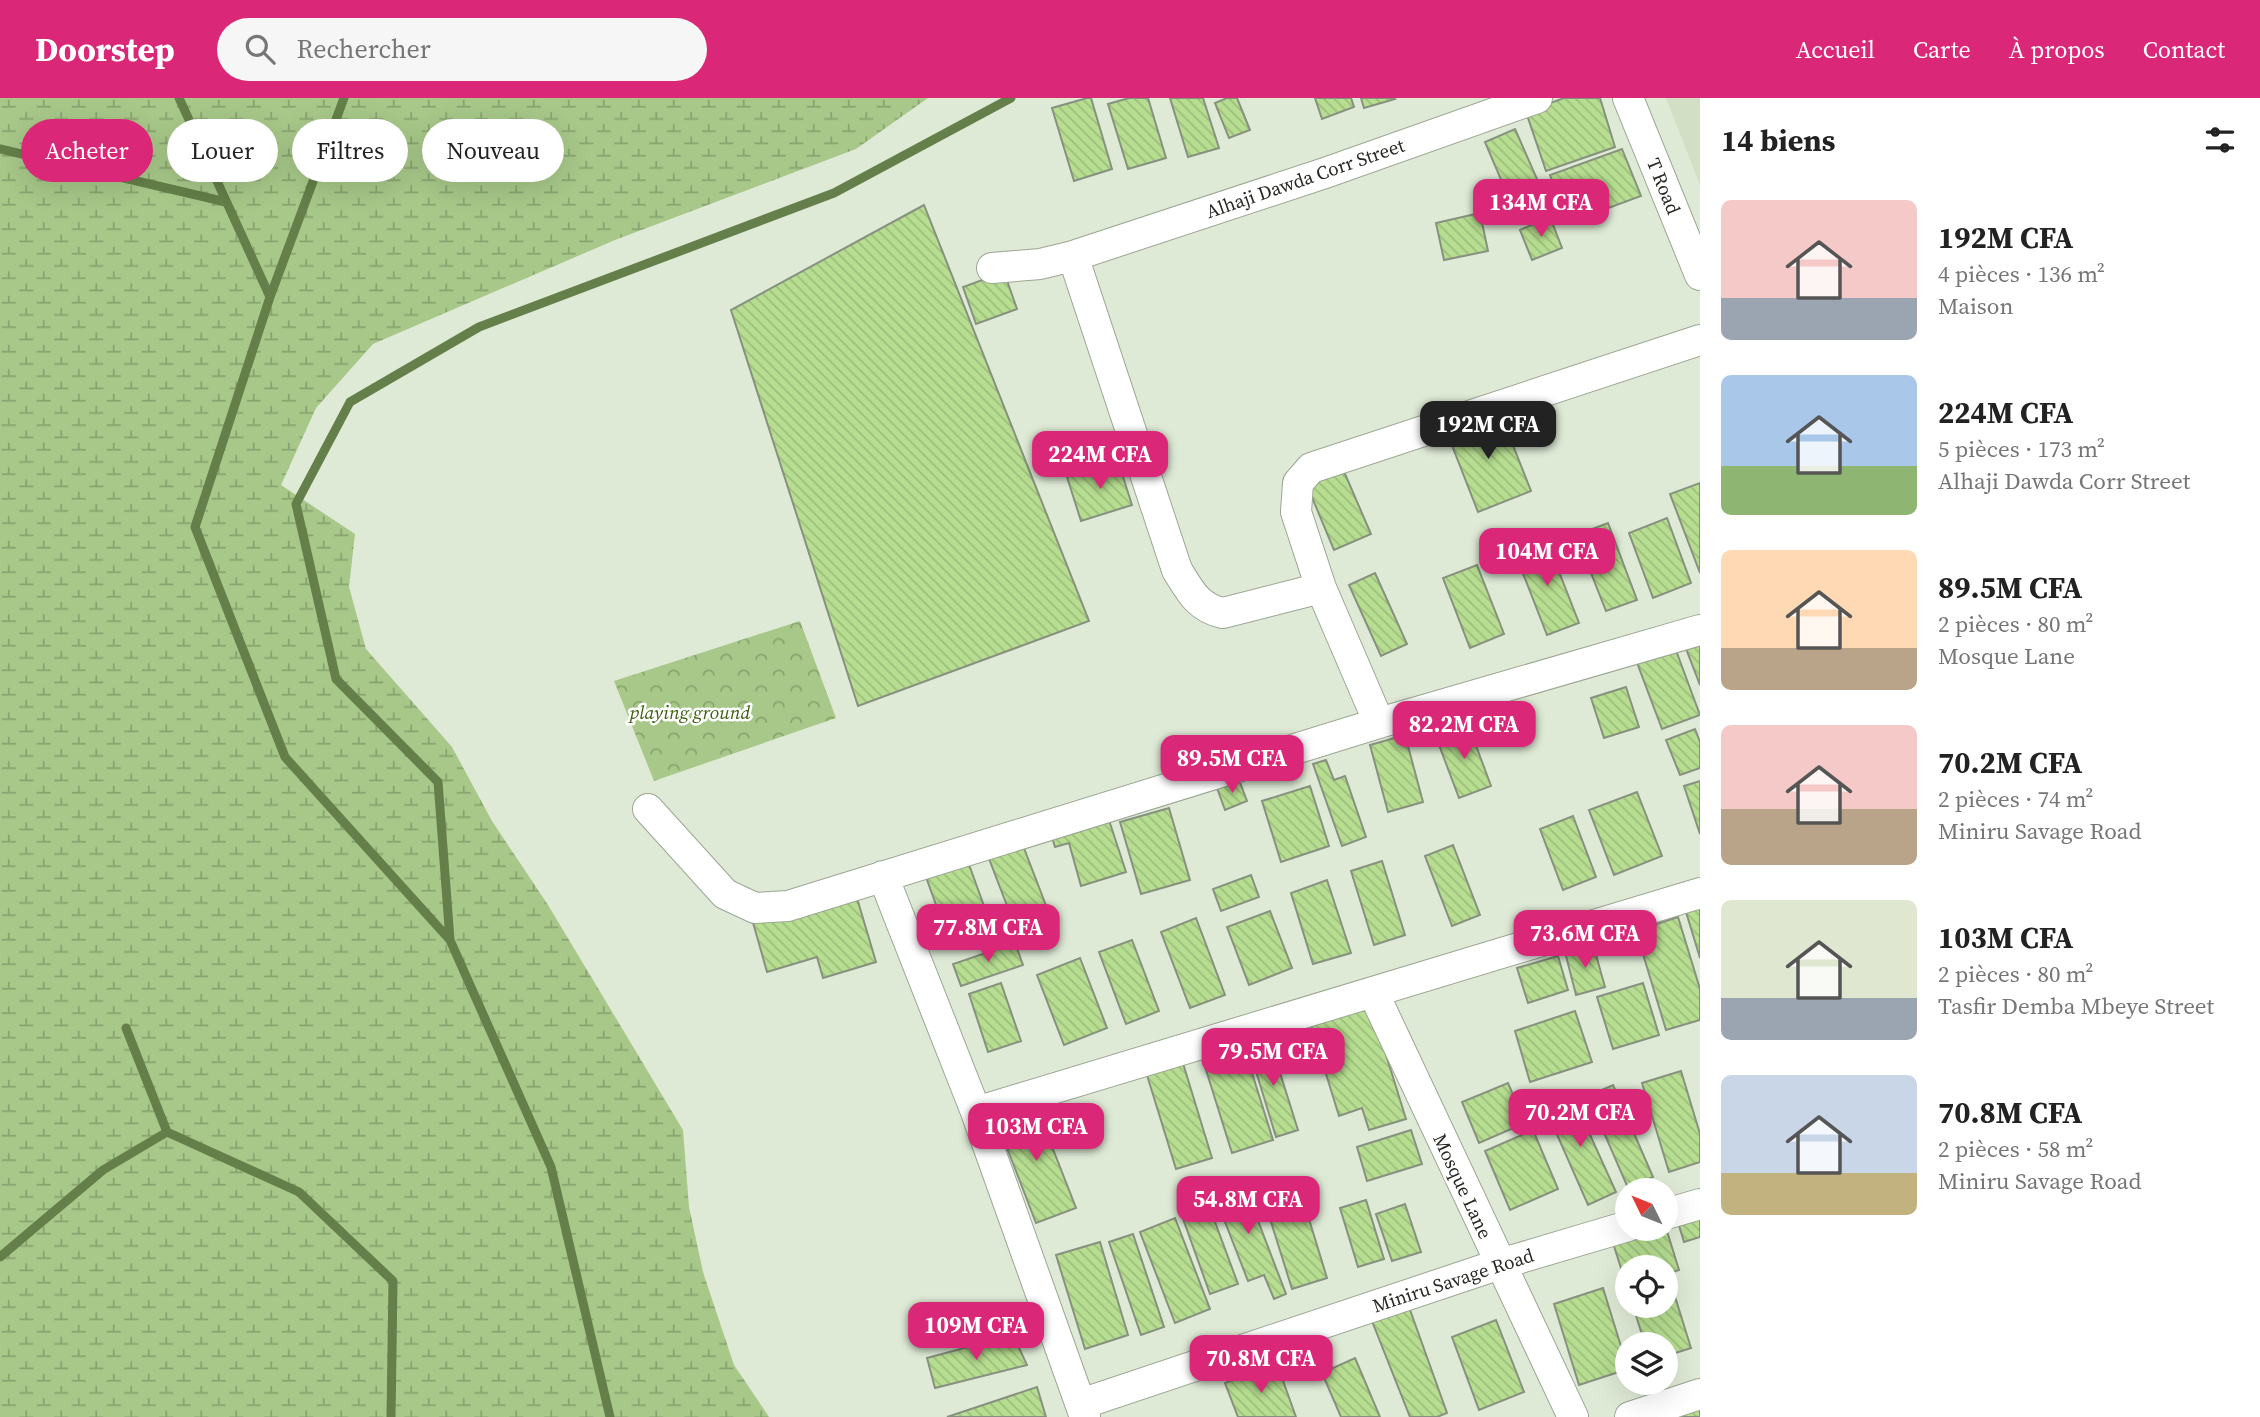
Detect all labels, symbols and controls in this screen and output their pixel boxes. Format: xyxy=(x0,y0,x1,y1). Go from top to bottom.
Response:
search box xyxy=(217,18,707,81)
text: Doorstep xyxy=(35,27,175,72)
icon: search xyxy=(241,30,279,68)
text: Rechercher xyxy=(297,31,431,67)
text: Accueil xyxy=(1796,33,1875,66)
text: Carte xyxy=(1913,33,1971,66)
text: À propos xyxy=(2009,33,2105,66)
text: Contact xyxy=(2143,33,2225,66)
chip: Acheter xyxy=(21,119,153,182)
chip: Louer xyxy=(167,119,278,182)
chip: Filtres xyxy=(292,119,408,182)
chip: Nouveau xyxy=(422,119,564,182)
text: 14 biens xyxy=(1721,120,1835,161)
icon: filters xyxy=(2201,121,2239,159)
street label: Alhaji Dawda Corr Street xyxy=(1202,132,1409,224)
street label: T Road xyxy=(1641,154,1687,218)
pin: 134M CFA xyxy=(1469,180,1613,239)
text: 134M CFA xyxy=(1489,186,1593,218)
text: 192M CFA xyxy=(1938,217,2073,258)
icon: home xyxy=(1777,228,1861,312)
text: 4 pièces · 136 m² xyxy=(1938,258,2105,290)
text: Maison xyxy=(1938,290,2013,322)
text: 224M CFA xyxy=(1938,392,2073,433)
pin: 192M CFA xyxy=(1416,402,1560,461)
icon: home xyxy=(1777,403,1861,487)
text: 192M CFA xyxy=(1436,408,1540,440)
pin: 224M CFA xyxy=(1028,432,1172,491)
text: 5 pièces · 173 m² xyxy=(1938,433,2105,465)
text: 224M CFA xyxy=(1048,438,1152,470)
text: Alhaji Dawda Corr Street xyxy=(1938,465,2190,497)
pin: 104M CFA xyxy=(1475,528,1619,588)
text: 104M CFA xyxy=(1495,535,1599,567)
text: 89.5M CFA xyxy=(1938,567,2082,608)
icon: home xyxy=(1777,578,1861,662)
text: 2 pièces · 80 m² xyxy=(1938,608,2093,640)
text: Mosque Lane xyxy=(1938,640,2075,672)
park label: playing ground xyxy=(628,699,751,725)
pin: 82.2M CFA xyxy=(1384,702,1544,761)
text: 82.2M CFA xyxy=(1409,708,1519,740)
pin: 89.5M CFA xyxy=(1152,736,1312,795)
text: 89.5M CFA xyxy=(1177,742,1287,774)
text: 70.2M CFA xyxy=(1938,742,2082,783)
icon: home xyxy=(1777,753,1861,837)
text: 2 pièces · 74 m² xyxy=(1938,783,2093,815)
text: Miniru Savage Road xyxy=(1938,815,2142,847)
pin: 77.8M CFA xyxy=(908,904,1068,964)
pin: 73.6M CFA xyxy=(1505,910,1665,970)
text: 77.8M CFA xyxy=(933,911,1043,943)
text: 73.6M CFA xyxy=(1530,917,1640,949)
text: 103M CFA xyxy=(1938,917,2073,958)
icon: home xyxy=(1777,928,1861,1012)
text: 2 pièces · 80 m² xyxy=(1938,958,2093,990)
text: Tasfir Demba Mbeye Street xyxy=(1938,990,2214,1022)
pin: 79.5M CFA xyxy=(1193,1028,1353,1088)
text: 79.5M CFA xyxy=(1218,1035,1328,1067)
pin: 70.2M CFA xyxy=(1500,1090,1660,1149)
text: 70.8M CFA xyxy=(1938,1092,2082,1133)
text: 70.2M CFA xyxy=(1525,1096,1635,1128)
icon: home xyxy=(1777,1103,1861,1187)
pin: 103M CFA xyxy=(964,1104,1108,1163)
text: 103M CFA xyxy=(984,1110,1088,1142)
street label: Mosque Lane xyxy=(1427,1129,1499,1243)
text: 2 pièces · 58 m² xyxy=(1938,1133,2093,1165)
text: Miniru Savage Road xyxy=(1938,1165,2142,1197)
pin: 54.8M CFA xyxy=(1168,1176,1328,1236)
north arrow xyxy=(1615,1178,1678,1241)
map controls xyxy=(1615,1178,1678,1395)
text: 54.8M CFA xyxy=(1193,1183,1303,1215)
street label: Miniru Savage Road xyxy=(1369,1242,1537,1318)
button: locate xyxy=(1615,1255,1678,1318)
pin: 109M CFA xyxy=(904,1302,1048,1362)
text: 109M CFA xyxy=(924,1309,1028,1341)
button: layers xyxy=(1615,1332,1678,1395)
pin: 70.8M CFA xyxy=(1181,1336,1341,1395)
text: 70.8M CFA xyxy=(1206,1342,1316,1374)

